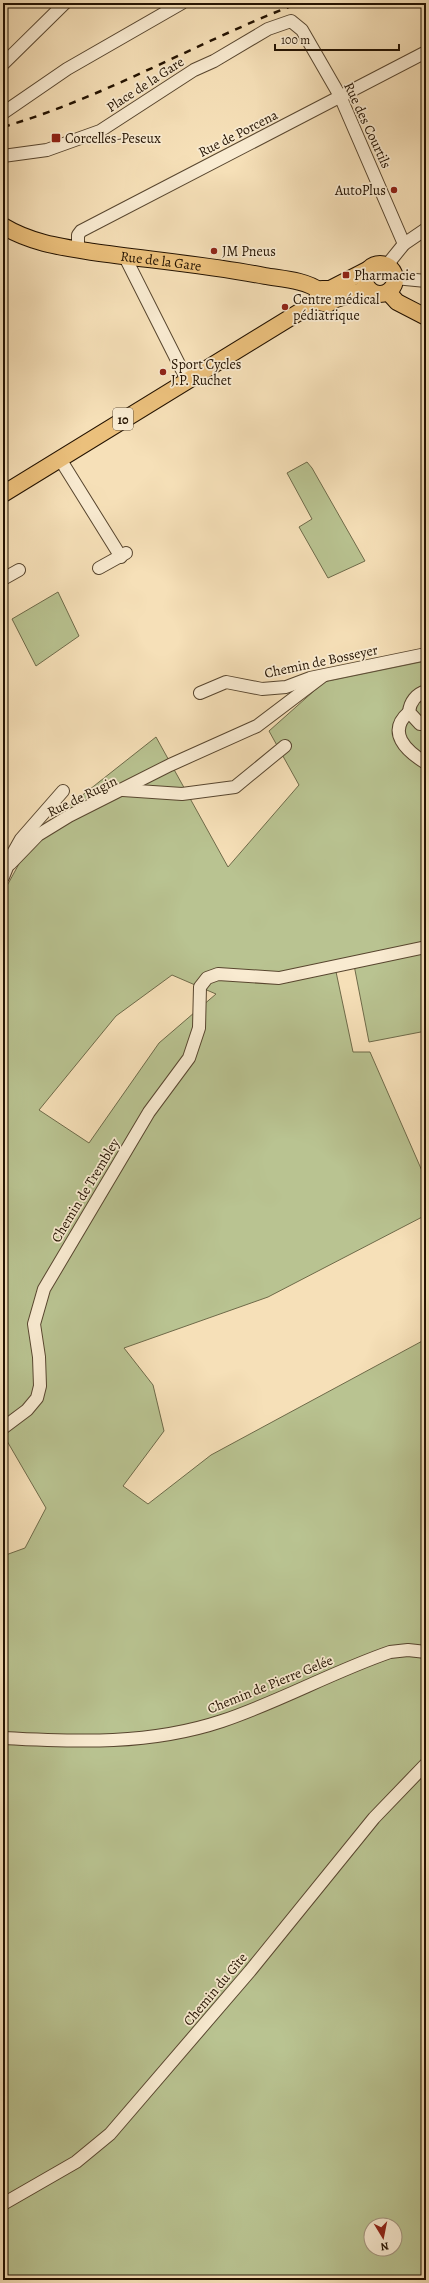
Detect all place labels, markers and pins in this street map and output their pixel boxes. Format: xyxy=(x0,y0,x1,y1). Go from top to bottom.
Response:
place label: Corcelles-Peseux xyxy=(65,129,161,148)
marker: Corcelles-Peseux xyxy=(50,132,62,144)
place label: AutoPlus xyxy=(334,181,386,200)
marker: AutoPlus xyxy=(389,185,399,195)
place label: JM Pneus xyxy=(222,242,276,261)
marker: JM Pneus xyxy=(209,246,219,256)
place label: Pharmacie xyxy=(354,266,415,285)
marker: Pharmacie xyxy=(341,270,351,280)
place label: Centre médical pédiatrique xyxy=(293,290,380,325)
marker: Centre médical pédiatrique xyxy=(280,302,290,312)
place label: Sport Cycles J.P. Ruchet xyxy=(171,355,241,390)
marker: Sport Cycles J.P. Ruchet xyxy=(158,367,168,377)

